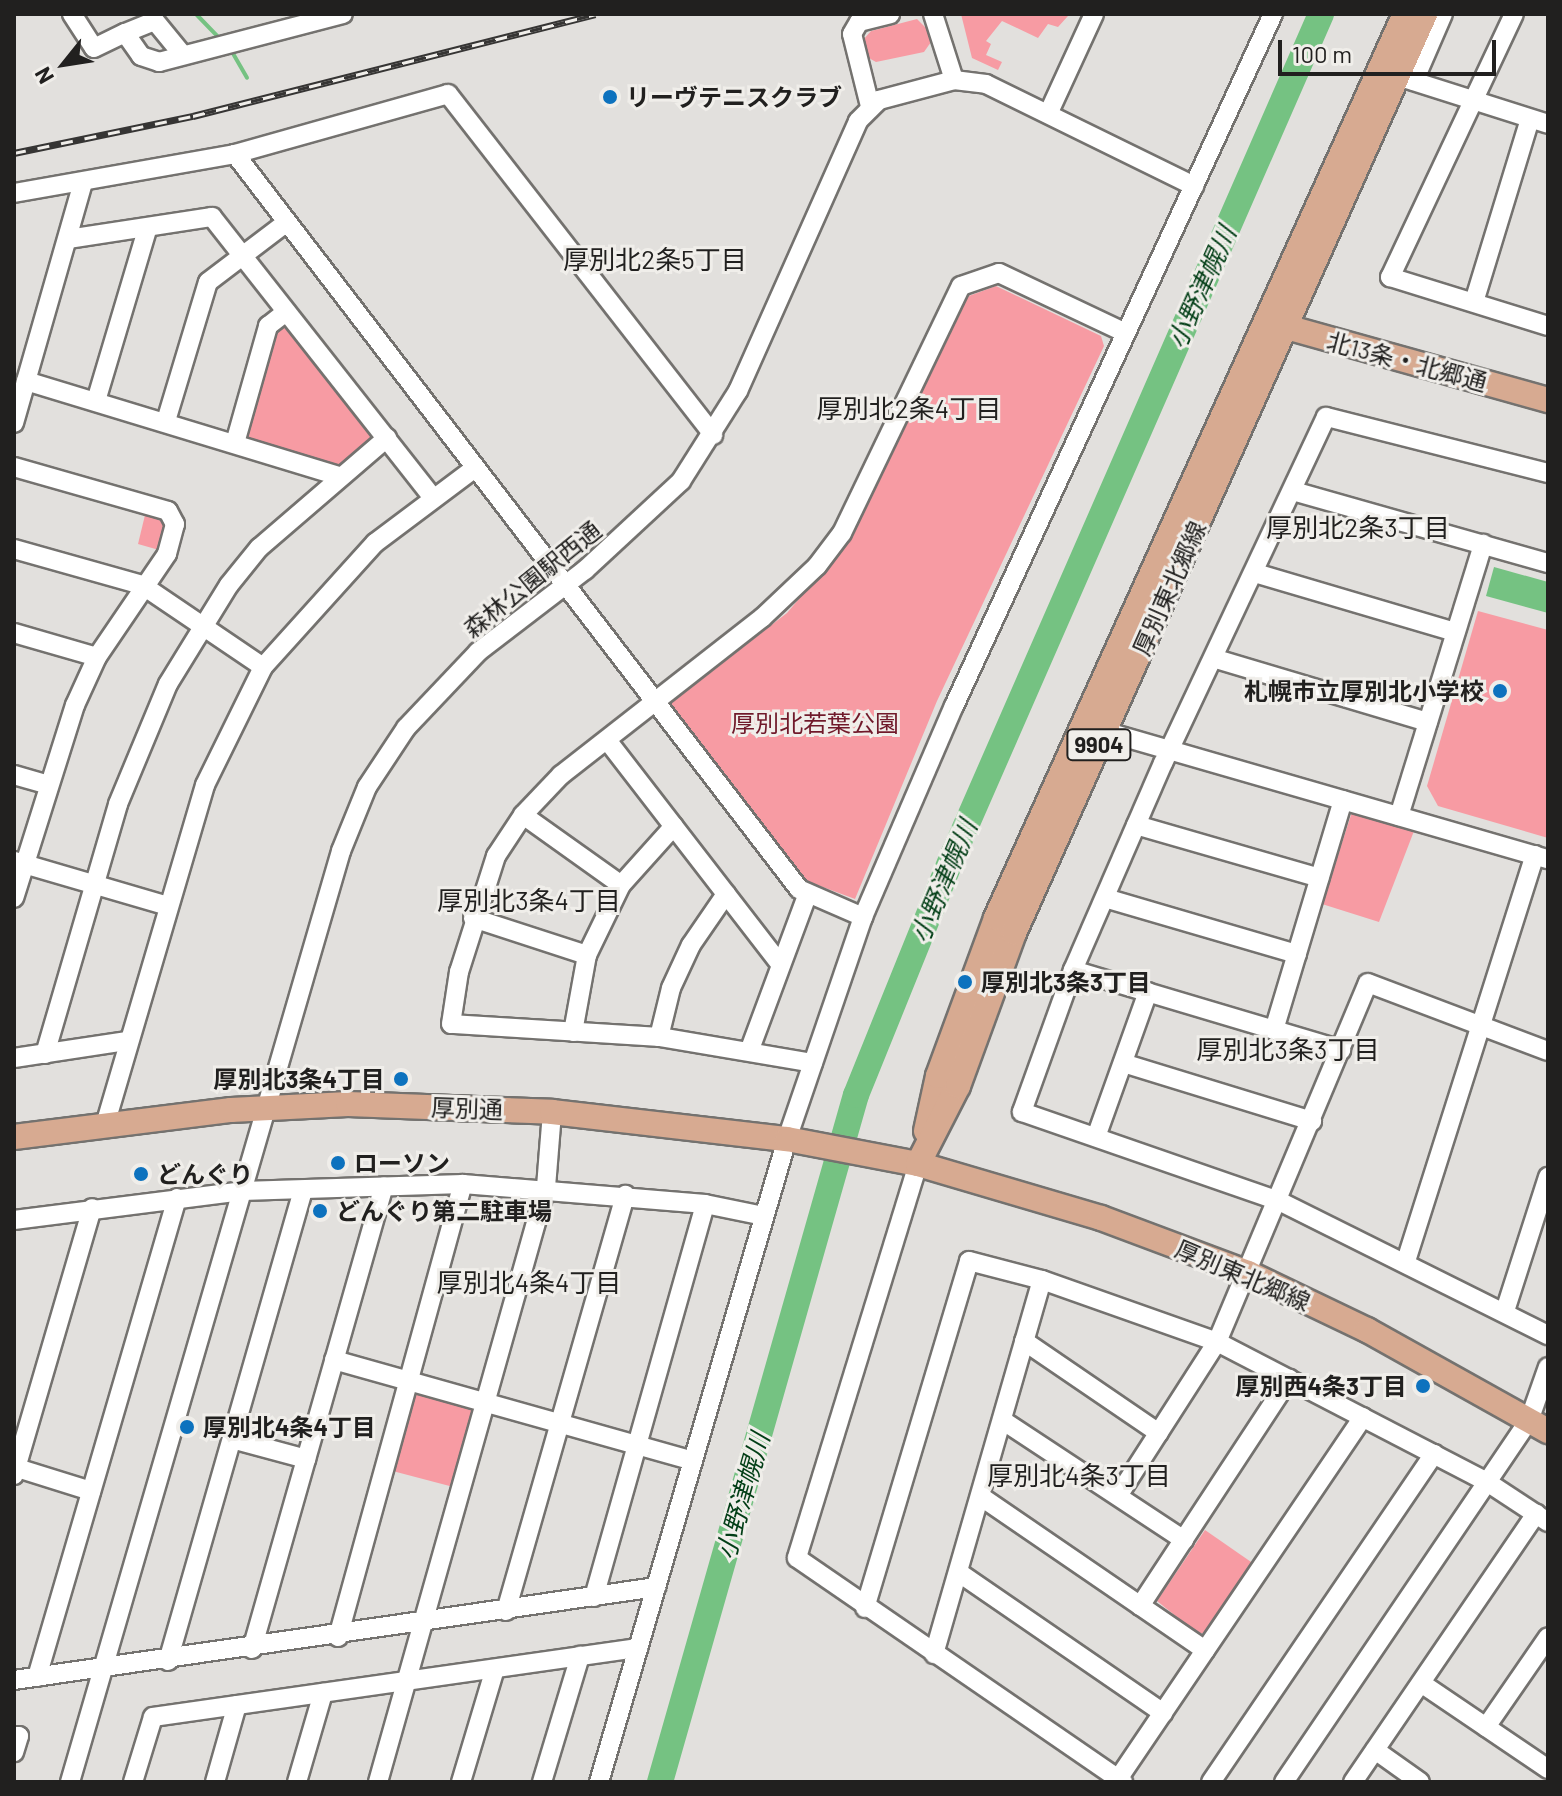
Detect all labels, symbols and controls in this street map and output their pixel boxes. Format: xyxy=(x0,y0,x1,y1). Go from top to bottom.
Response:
north arrow xyxy=(24,24,104,104)
scale bar xyxy=(1282,24,1500,74)
text: 100 m xyxy=(1292,39,1352,68)
text: N xyxy=(28,63,58,89)
place label: リーヴテニスクラブ xyxy=(626,83,842,111)
marker: リーヴテニスクラブ xyxy=(601,88,619,106)
water label: 小野津幌川 xyxy=(1160,221,1242,353)
district label: 厚別北2条5丁目 xyxy=(563,243,747,275)
street label: 北13条・北郷通 xyxy=(1324,326,1490,396)
district label: 厚別北2条4丁目 xyxy=(817,392,1001,424)
district label: 厚別北2条3丁目 xyxy=(1266,511,1450,543)
street label: 森林公園駅西通 xyxy=(458,515,606,643)
street label: 厚別東北郷線 xyxy=(1127,516,1211,660)
place label: 札幌市立厚別北小学校 xyxy=(1244,677,1484,705)
marker: 札幌市立厚別北小学校 xyxy=(1491,682,1509,700)
park label: 厚別北若葉公園 xyxy=(731,709,899,737)
road number: 9904 xyxy=(1065,727,1133,763)
water label: 小野津幌川 xyxy=(903,815,983,947)
district label: 厚別北3条4丁目 xyxy=(437,884,621,916)
place label: 厚別北3条3丁目 xyxy=(981,968,1151,996)
marker: 厚別北3条3丁目 xyxy=(956,973,974,991)
district label: 厚別北3条3丁目 xyxy=(1197,1033,1379,1065)
place label: 厚別北3条4丁目 xyxy=(214,1065,385,1093)
marker: 厚別北3条4丁目 xyxy=(392,1070,410,1088)
street label: 厚別通 xyxy=(431,1092,503,1124)
place label: ローソン xyxy=(354,1149,450,1177)
marker: ローソン xyxy=(329,1154,347,1172)
place label: どんぐり xyxy=(157,1160,253,1188)
marker: どんぐり xyxy=(132,1165,150,1183)
place label: どんぐり第二駐車場 xyxy=(336,1197,552,1225)
marker: どんぐり第二駐車場 xyxy=(311,1202,329,1220)
street label: 厚別東北郷線 xyxy=(1171,1234,1315,1316)
district label: 厚別北4条4丁目 xyxy=(437,1266,621,1298)
place label: 厚別西4条3丁目 xyxy=(1236,1372,1407,1400)
marker: 厚別西4条3丁目 xyxy=(1414,1377,1432,1395)
place label: 厚別北4条4丁目 xyxy=(203,1413,376,1441)
marker: 厚別北4条4丁目 xyxy=(178,1418,196,1436)
water label: 小野津幌川 xyxy=(709,1429,775,1563)
district label: 厚別北4条3丁目 xyxy=(987,1459,1171,1491)

